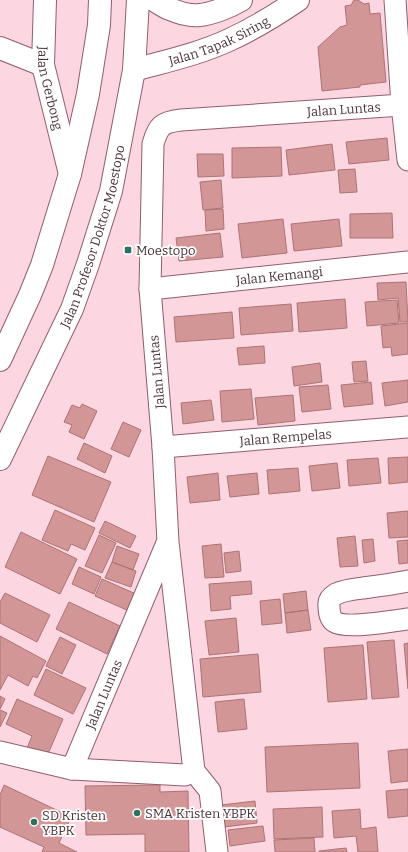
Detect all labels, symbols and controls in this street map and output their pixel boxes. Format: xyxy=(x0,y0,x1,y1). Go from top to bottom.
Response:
street label: Jalan Tapak Siring xyxy=(166,13,272,68)
street label: Jalan Gerbong xyxy=(35,45,66,132)
street label: Jalan Luntas xyxy=(305,99,381,119)
street label: Jalan Profesor Doktor Moestopo xyxy=(56,144,127,331)
place label: Moestopo xyxy=(136,243,195,258)
marker: Moestopo xyxy=(123,245,133,255)
street label: Jalan Kemangi xyxy=(234,263,324,288)
street label: Jalan Luntas xyxy=(146,335,168,410)
street label: Jalan Rempelas xyxy=(238,426,332,448)
street label: Jalan Luntas xyxy=(82,657,125,732)
place label: SMA Kristen YBPK xyxy=(145,806,256,821)
place label: SD Kristen YBPK xyxy=(42,808,107,838)
marker: SMA Kristen YBPK xyxy=(132,808,142,818)
marker: SD Kristen YBPK xyxy=(29,817,39,827)

